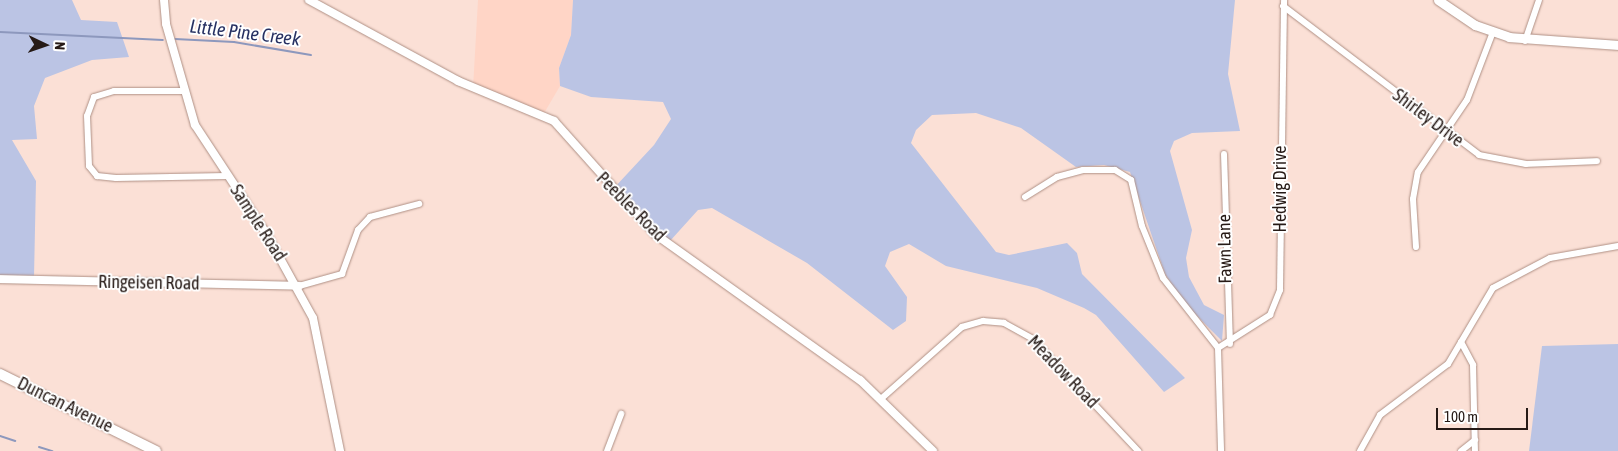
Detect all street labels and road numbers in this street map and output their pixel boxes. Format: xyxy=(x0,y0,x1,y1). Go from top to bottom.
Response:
street label: Shirley Drive xyxy=(1388,84,1468,152)
street label: Hedwig Drive xyxy=(1269,145,1291,233)
street label: Peebles Road xyxy=(592,168,670,246)
street label: Sample Road xyxy=(225,181,291,265)
street label: Fawn Lane xyxy=(1214,214,1236,284)
street label: Ringeisen Road xyxy=(98,271,200,295)
street label: Meadow Road xyxy=(1023,331,1103,413)
street label: Duncan Avenue xyxy=(14,373,116,437)

